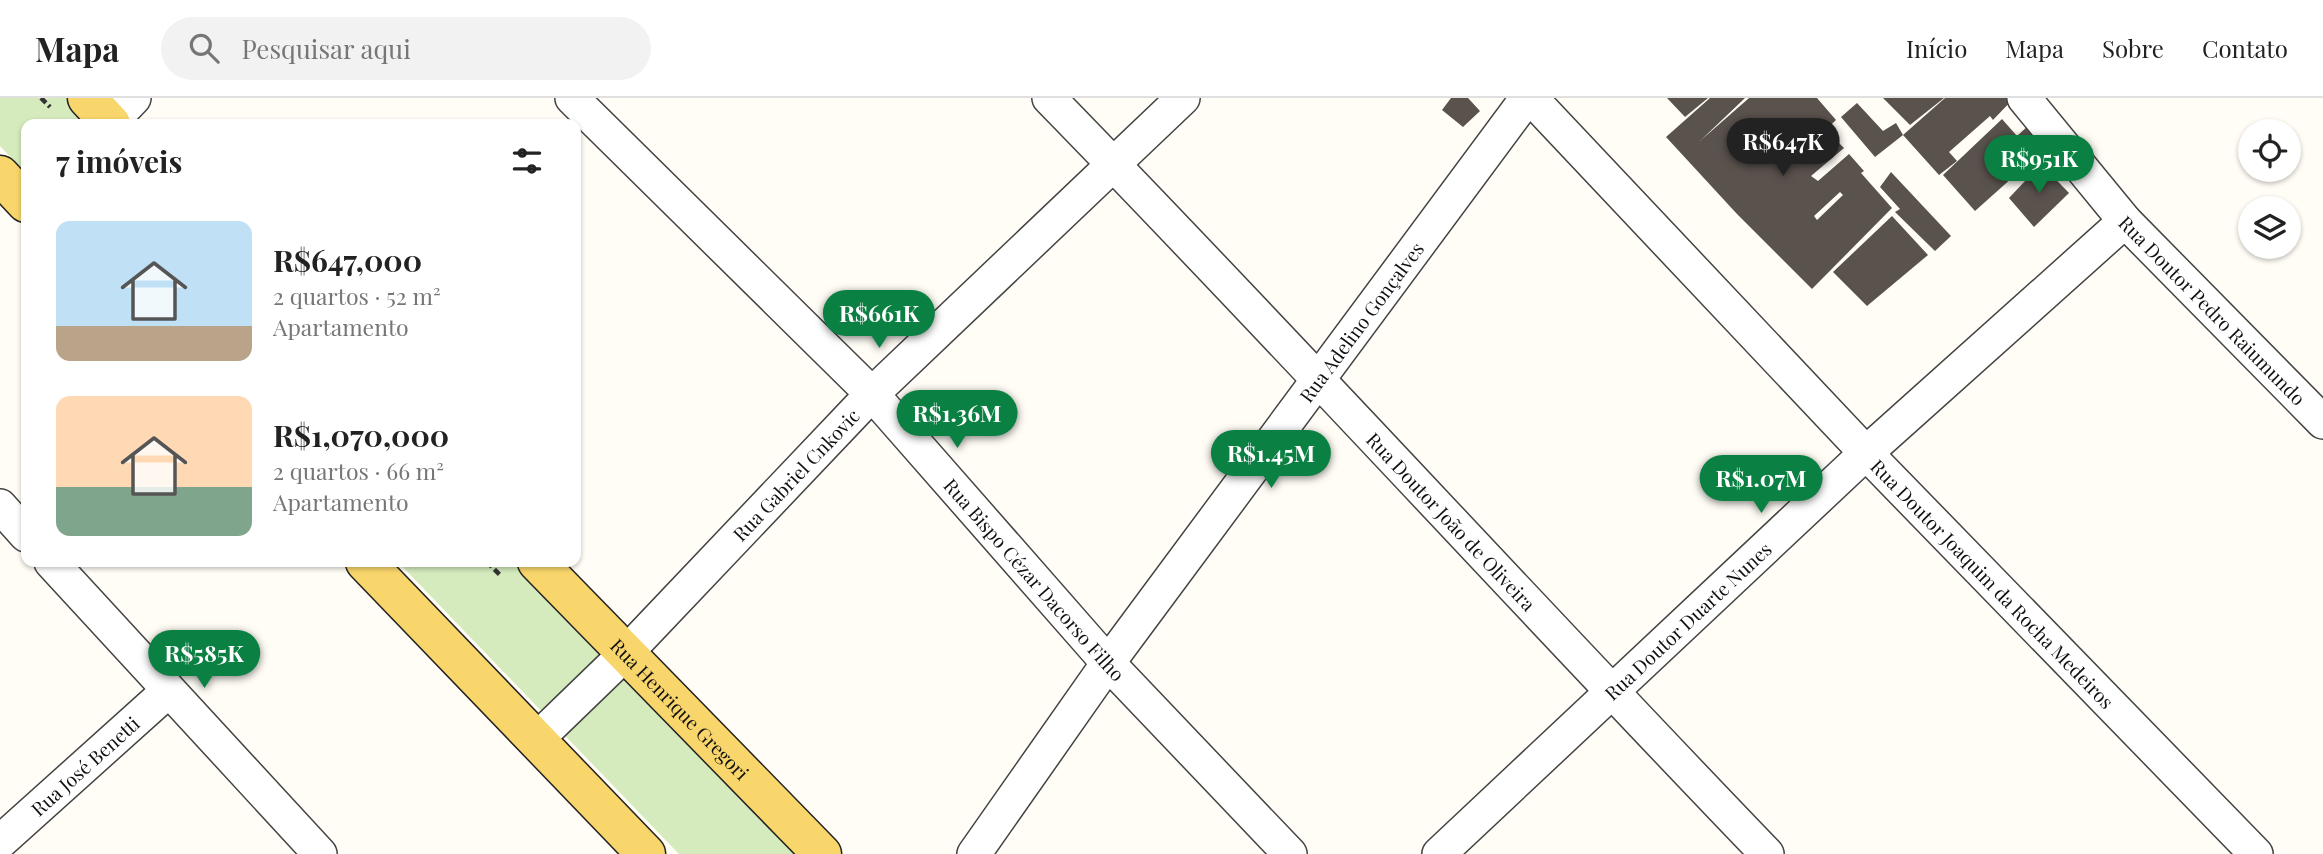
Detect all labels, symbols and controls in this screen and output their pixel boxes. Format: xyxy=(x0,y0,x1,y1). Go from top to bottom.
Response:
search box xyxy=(161,17,651,80)
text: Mapa xyxy=(35,26,119,70)
icon: search xyxy=(185,29,223,67)
text: Pesquisar aqui xyxy=(241,31,411,66)
text: Início xyxy=(1906,32,1967,64)
text: Mapa xyxy=(2005,32,2064,64)
text: Sobre xyxy=(2102,32,2164,64)
text: Contato xyxy=(2202,32,2288,64)
pin: R$647K xyxy=(1726,118,1840,178)
map controls xyxy=(2238,119,2301,259)
button: locate xyxy=(2238,119,2301,182)
text: R$647K xyxy=(1743,125,1823,156)
pin: R$951K xyxy=(1982,136,2096,195)
text: 7 imóveis xyxy=(56,141,182,181)
icon: filters xyxy=(508,142,546,180)
text: R$951K xyxy=(2000,142,2078,173)
button: layers xyxy=(2238,196,2301,259)
street label: Rua Doutor Pedro Raiumundo xyxy=(2113,209,2312,410)
street label: Rua Adelino Gonçalves xyxy=(1293,236,1429,407)
text: R$647,000 xyxy=(273,240,422,280)
icon: home xyxy=(112,249,196,333)
text: 2 quartos · 52 m² xyxy=(273,280,441,311)
pin: R$661K xyxy=(822,290,936,350)
text: R$661K xyxy=(839,297,919,328)
text: Apartamento xyxy=(273,311,409,342)
pin: R$1.36M xyxy=(892,390,1022,450)
text: R$1.36M xyxy=(913,397,1001,428)
street label: Rua Gabriel Cnkovic xyxy=(727,403,865,546)
text: R$1,070,000 xyxy=(273,415,449,455)
icon: home xyxy=(112,424,196,508)
street label: Rua Doutor João de Oliveira xyxy=(1361,426,1542,616)
pin: R$1.45M xyxy=(1206,430,1336,490)
text: R$1.45M xyxy=(1227,437,1315,468)
street label: Rua Doutor Joaquim da Rocha Medeiros xyxy=(1866,453,2120,714)
text: 2 quartos · 66 m² xyxy=(273,455,444,486)
pin: R$1.07M xyxy=(1696,456,1826,515)
text: R$1.07M xyxy=(1716,462,1806,493)
street label: Rua Bispo Cézar Dacorso Filho xyxy=(939,472,1131,686)
text: Apartamento xyxy=(273,486,409,517)
street label: Rua Doutor Duarte Nunes xyxy=(1598,536,1777,705)
pin: R$585K xyxy=(147,630,261,690)
street label: Rua Henrique Gregori xyxy=(605,632,755,785)
text: R$585K xyxy=(164,637,244,668)
street label: Rua José Benetti xyxy=(25,710,145,821)

